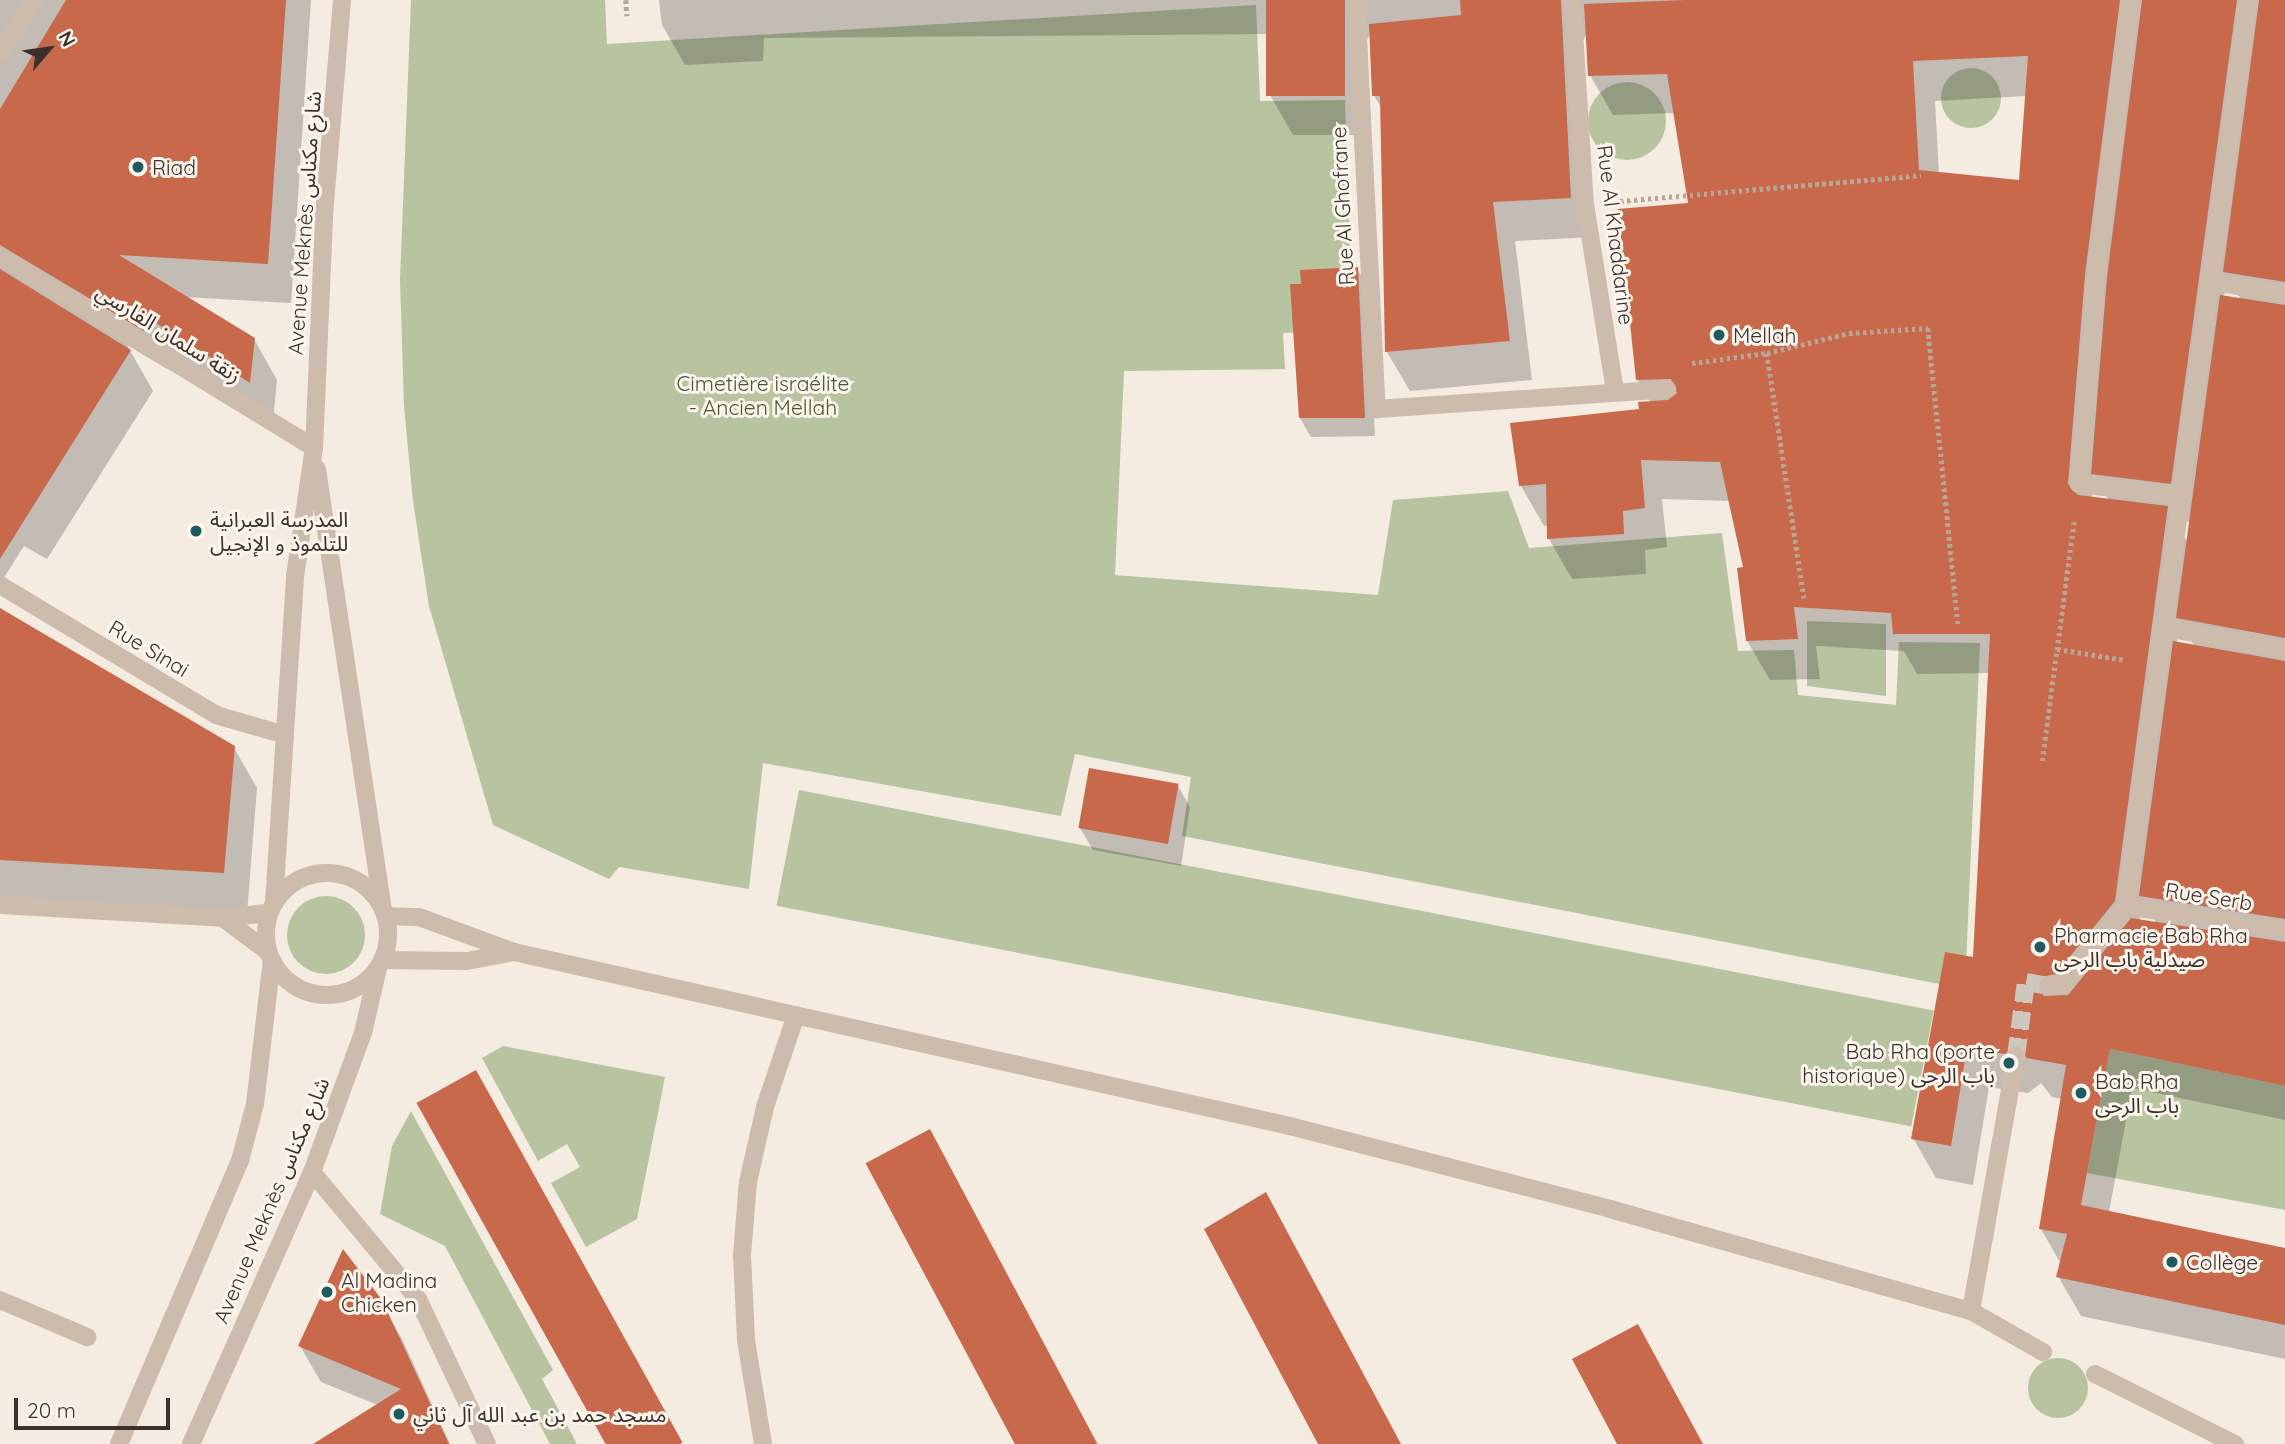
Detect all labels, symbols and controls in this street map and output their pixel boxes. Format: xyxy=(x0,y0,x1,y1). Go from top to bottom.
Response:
north arrow xyxy=(14,14,84,84)
text: N xyxy=(53,27,81,51)
street label: Avenue Meknès شارع مكناس xyxy=(282,90,326,356)
street label: Rue Al Ghofrane xyxy=(1325,126,1359,286)
street label: Rue Al Khaddarine xyxy=(1592,144,1640,326)
place label: Riad xyxy=(152,154,196,180)
marker: Riad xyxy=(130,159,146,175)
street label: زنقة سلمان الفارسي xyxy=(92,278,246,388)
place label: Mellah xyxy=(1733,322,1797,348)
marker: Mellah xyxy=(1711,327,1727,343)
park label: Cimetière israélite - Ancien Mellah xyxy=(677,370,849,420)
place label: المدرسة العبرانية للتلموذ و الإنجيل xyxy=(210,506,348,556)
marker: المدرسة العبرانية للتلموذ و الإنجيل xyxy=(188,523,204,539)
street label: Rue Sinai xyxy=(104,614,194,682)
street label: Rue Serb xyxy=(2164,877,2254,915)
place label: Pharmacie Bab Rha صيدلية باب الرحى xyxy=(2054,922,2248,972)
marker: Pharmacie Bab Rha صيدلية باب الرحى xyxy=(2032,939,2048,955)
place label: Bab Rha (porte historique) باب الرحى xyxy=(1802,1038,1995,1088)
marker: Bab Rha (porte historique) باب الرحى xyxy=(2001,1055,2017,1071)
place label: Bab Rha باب الرحى xyxy=(2095,1068,2179,1118)
street label: Avenue Meknès شارع مكناس xyxy=(208,1073,334,1327)
marker: Bab Rha باب الرحى xyxy=(2073,1085,2089,1101)
place label: Collège xyxy=(2186,1249,2258,1275)
marker: Collège xyxy=(2164,1254,2180,1270)
place label: Al Madina Chicken xyxy=(341,1267,437,1317)
marker: Al Madina Chicken xyxy=(319,1284,335,1300)
scale bar xyxy=(18,1384,173,1428)
text: 20 m xyxy=(27,1397,76,1423)
place label: مسجد حمد بن عبد الله آل ثاني xyxy=(413,1401,666,1427)
marker: مسجد حمد بن عبد الله آل ثاني xyxy=(391,1406,407,1422)

